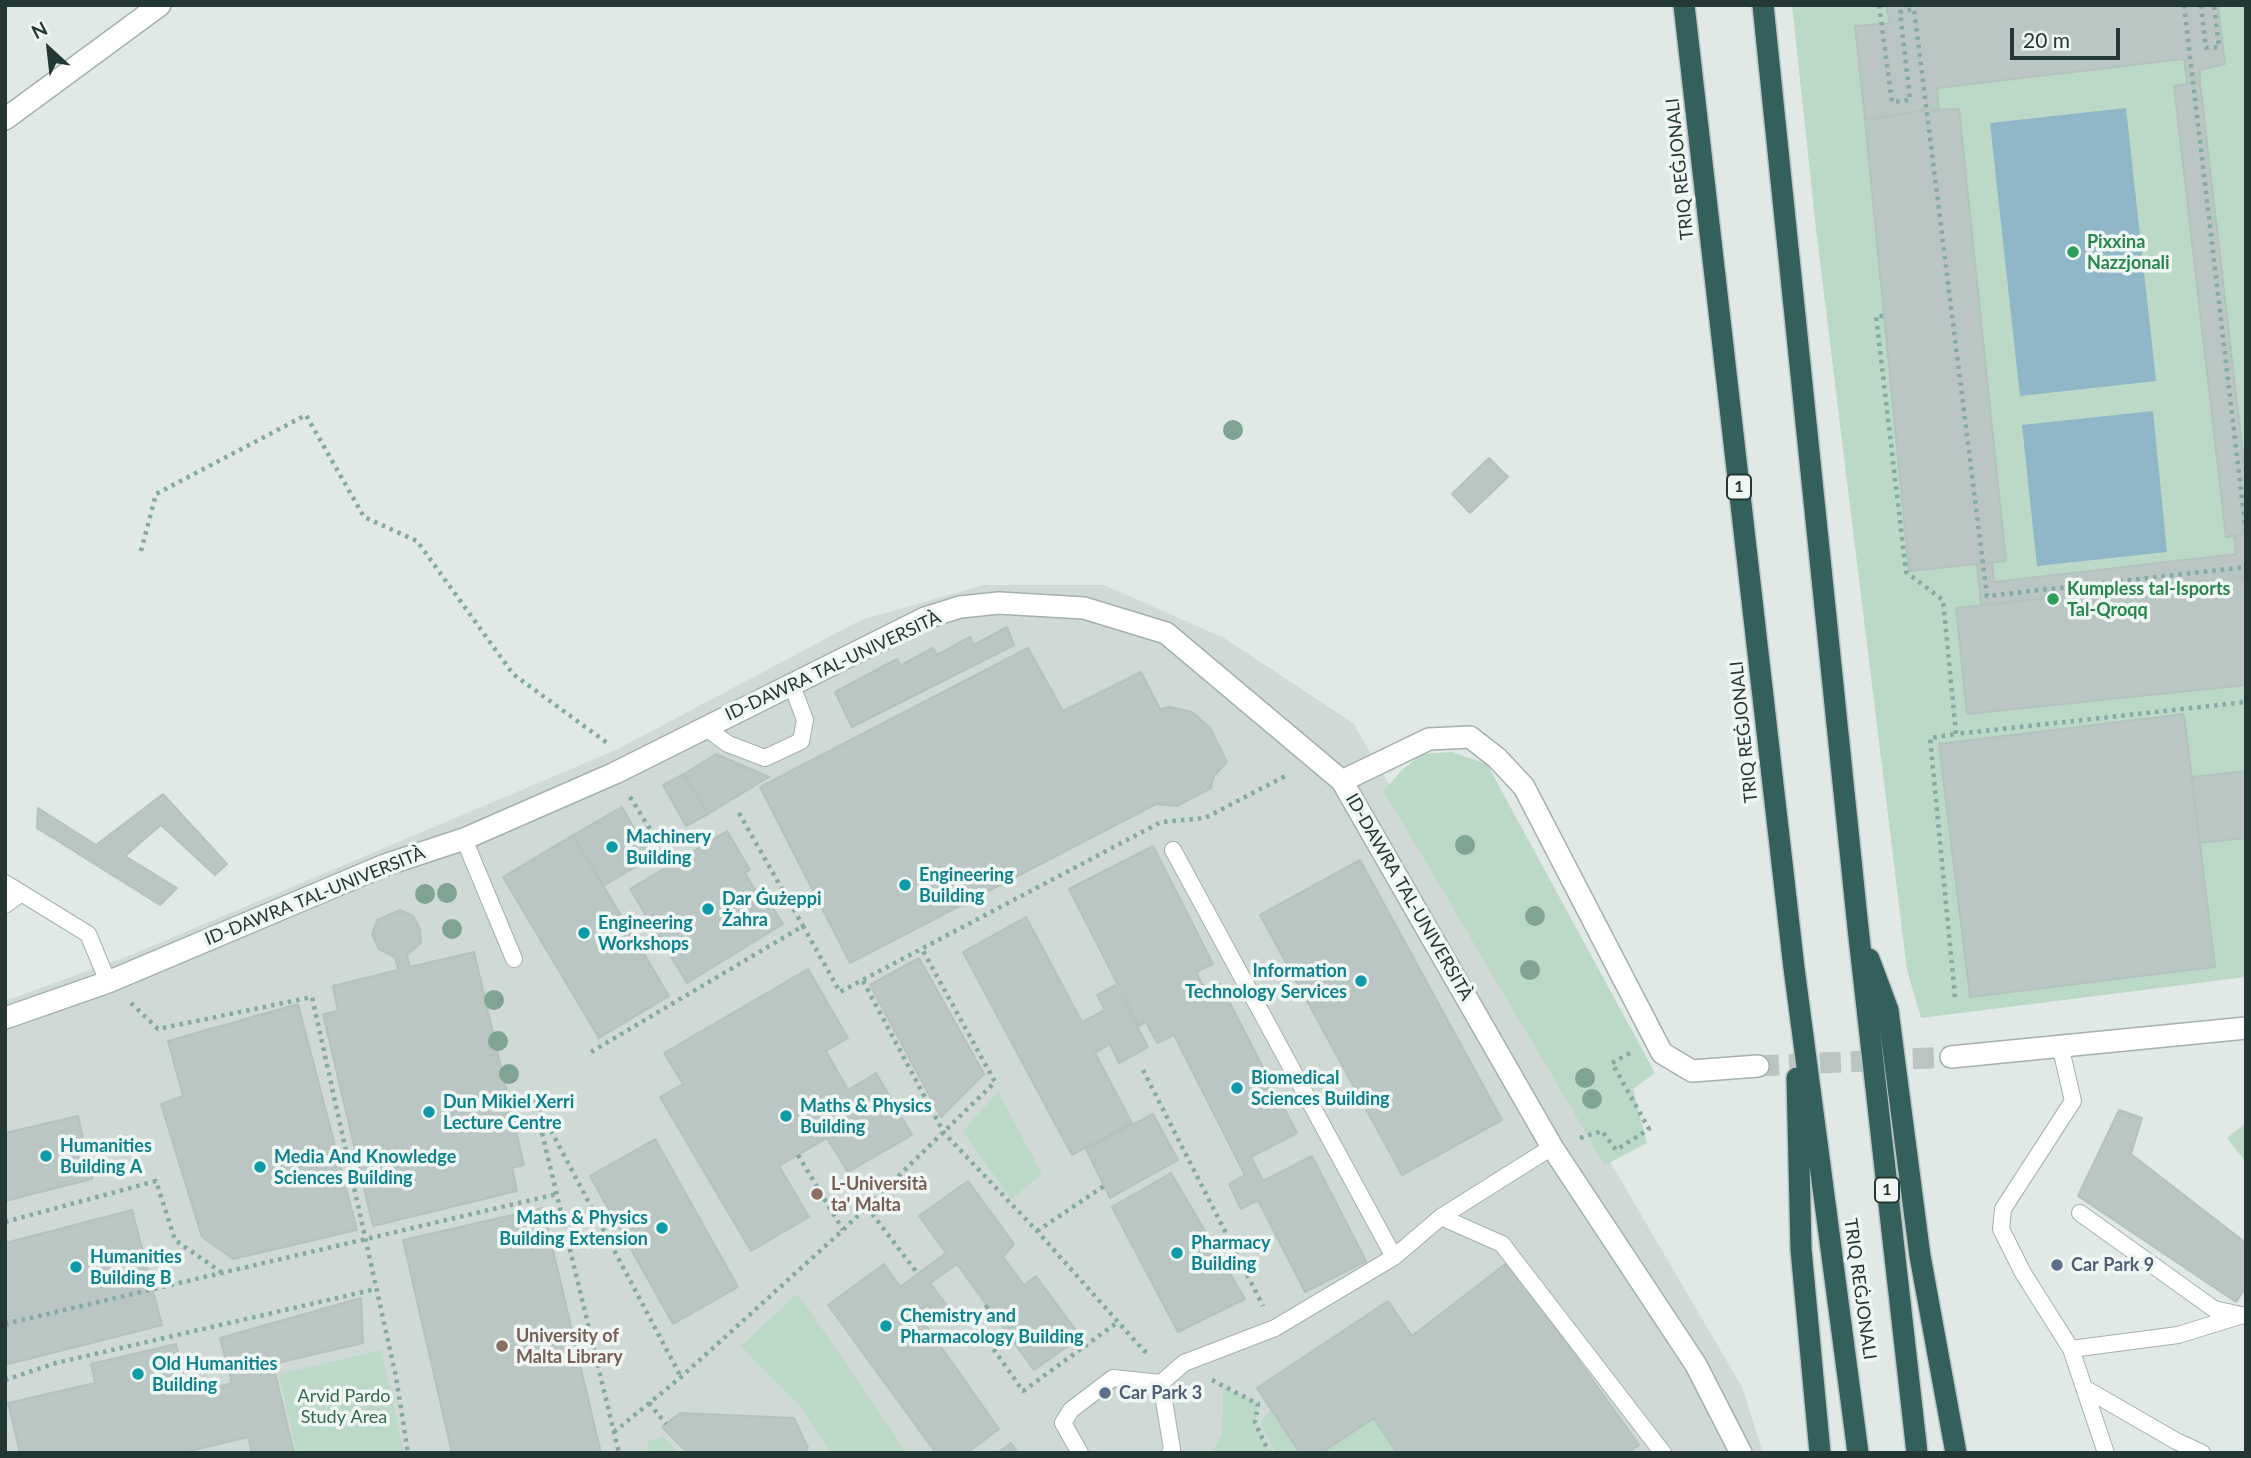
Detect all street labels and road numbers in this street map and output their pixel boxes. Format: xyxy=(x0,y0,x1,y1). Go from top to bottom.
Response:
street label: TRIQ REĠJONALI xyxy=(1662,97,1698,241)
road number: 1 xyxy=(1727,474,1751,500)
street label: ID-DAWRA TAL-UNIVERSITÀ xyxy=(722,606,944,726)
street label: TRIQ REĠJONALI xyxy=(1726,660,1762,804)
street label: ID-DAWRA TAL-UNIVERSITÀ xyxy=(1341,790,1477,1004)
street label: ID-DAWRA TAL-UNIVERSITÀ xyxy=(202,842,428,950)
road number: 1 xyxy=(1875,1178,1899,1202)
street label: TRIQ REĠJONALI xyxy=(1839,1217,1881,1361)

